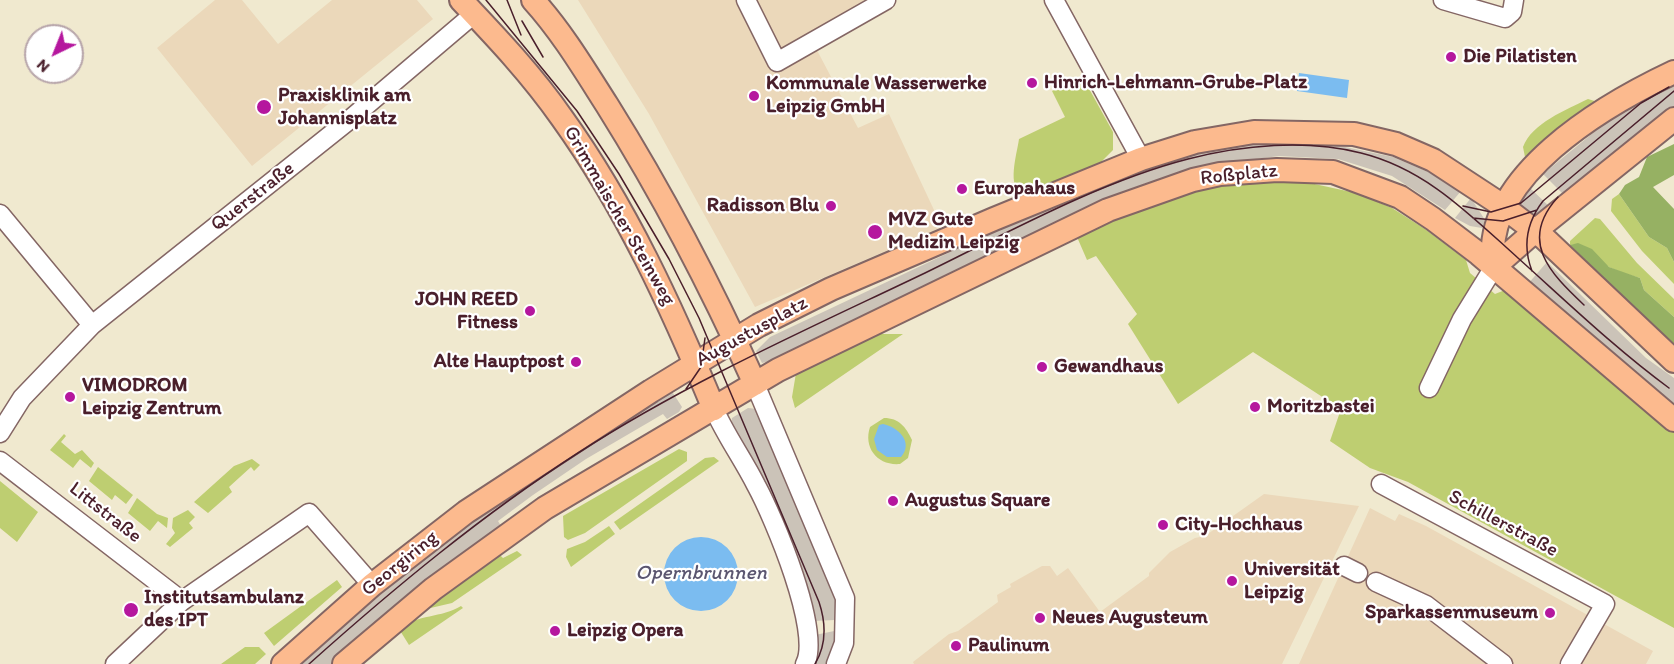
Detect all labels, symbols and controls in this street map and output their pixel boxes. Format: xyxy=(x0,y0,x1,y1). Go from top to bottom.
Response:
north arrow xyxy=(24,24,84,84)
place label: Die Pilatisten xyxy=(1463,45,1577,69)
marker: Die Pilatisten xyxy=(1444,50,1458,64)
text: N xyxy=(32,55,53,77)
place label: Hinrich-Lehmann-Grube-Platz xyxy=(1044,71,1307,95)
place label: Kommunale Wasserwerke Leipzig GmbH xyxy=(766,72,987,119)
marker: Hinrich-Lehmann-Grube-Platz xyxy=(1025,76,1039,90)
place label: Praxisklinik am Johannisplatz xyxy=(278,84,411,131)
marker: Kommunale Wasserwerke Leipzig GmbH xyxy=(747,89,761,103)
marker: Praxisklinik am Johannisplatz xyxy=(255,98,273,116)
street label: Grimmaischer Steinweg xyxy=(558,122,680,310)
street label: Querstraße xyxy=(206,157,300,237)
street label: Roßplatz xyxy=(1199,159,1279,191)
place label: Europahaus xyxy=(974,177,1075,201)
marker: Europahaus xyxy=(955,182,969,196)
place label: Radisson Blu xyxy=(707,194,819,218)
marker: Radisson Blu xyxy=(824,199,838,213)
place label: MVZ Gute Medizin Leipzig xyxy=(888,208,1019,255)
marker: MVZ Gute Medizin Leipzig xyxy=(866,223,884,241)
place label: JOHN REED Fitness xyxy=(415,288,518,335)
street label: Augustusplatz xyxy=(692,292,812,372)
marker: JOHN REED Fitness xyxy=(523,304,537,318)
place label: Alte Hauptpost xyxy=(434,350,564,374)
marker: Alte Hauptpost xyxy=(569,355,583,369)
place label: Gewandhaus xyxy=(1054,355,1163,379)
marker: Gewandhaus xyxy=(1035,360,1049,374)
place label: VIMODROM Leipzig Zentrum xyxy=(82,374,222,421)
marker: VIMODROM Leipzig Zentrum xyxy=(63,390,77,404)
place label: Moritzbastei xyxy=(1267,395,1375,419)
marker: Moritzbastei xyxy=(1248,400,1262,414)
street label: Littstraße xyxy=(64,477,146,549)
street label: Schillerstraße xyxy=(1444,485,1562,563)
place label: Augustus Square xyxy=(905,489,1050,513)
marker: Augustus Square xyxy=(886,494,900,508)
place label: City-Hochhaus xyxy=(1175,513,1303,537)
marker: City-Hochhaus xyxy=(1156,518,1170,532)
street label: Georgiring xyxy=(357,526,443,602)
place label: Universität Leipzig xyxy=(1244,558,1340,605)
water label: Opernbrunnen xyxy=(635,561,767,587)
marker: Universität Leipzig xyxy=(1225,574,1239,588)
place label: Institutsambulanz des IPT xyxy=(144,586,304,633)
marker: Institutsambulanz des IPT xyxy=(122,601,140,619)
place label: Sparkassenmuseum xyxy=(1365,601,1538,625)
place label: Neues Augusteum xyxy=(1052,606,1208,630)
marker: Sparkassenmuseum xyxy=(1543,606,1557,620)
marker: Neues Augusteum xyxy=(1033,611,1047,625)
place label: Leipzig Opera xyxy=(567,619,683,643)
marker: Leipzig Opera xyxy=(548,624,562,638)
place label: Paulinum xyxy=(968,634,1049,658)
marker: Paulinum xyxy=(949,639,963,653)

